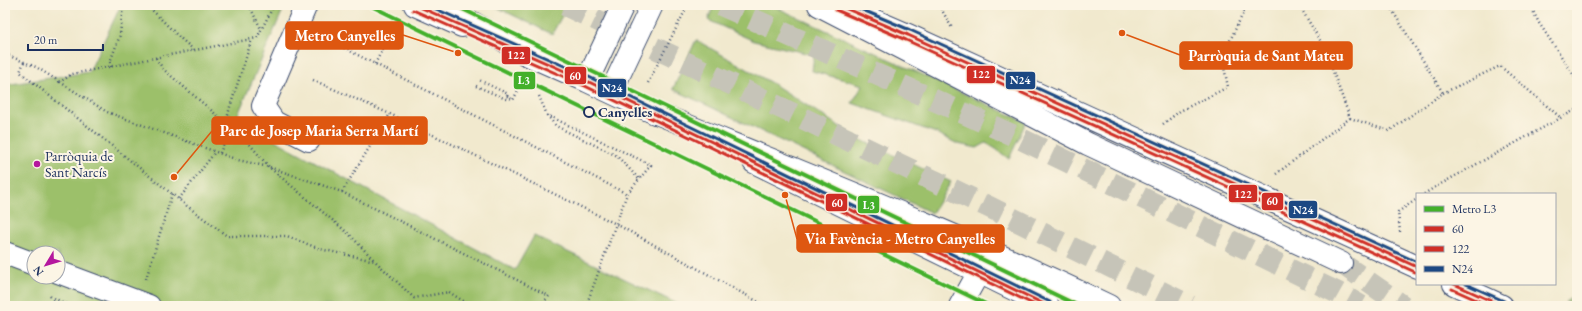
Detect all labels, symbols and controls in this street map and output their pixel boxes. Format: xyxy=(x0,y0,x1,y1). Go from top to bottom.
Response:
callout: Metro Canyelles xyxy=(286,22,403,49)
scale bar xyxy=(28,26,103,52)
text: Metro Canyelles xyxy=(295,26,395,45)
text: 20 m xyxy=(34,32,58,48)
callout: Parròquia de Sant Mateu xyxy=(1180,42,1352,69)
line badge: 122 xyxy=(501,46,531,65)
text: Parròquia de Sant Mateu xyxy=(1188,46,1344,65)
text: 122 xyxy=(507,48,525,62)
line badge: 122 xyxy=(966,65,996,84)
line badge: 60 xyxy=(564,66,587,85)
text: 122 xyxy=(972,67,990,81)
text: 60 xyxy=(569,69,581,83)
line badge: L3 xyxy=(513,71,536,90)
line badge: N24 xyxy=(1005,71,1036,90)
text: L3 xyxy=(518,73,530,87)
text: N24 xyxy=(1010,73,1030,87)
line badge: N24 xyxy=(597,78,627,98)
text: N24 xyxy=(602,81,622,95)
place label: Canyelles xyxy=(598,103,652,121)
marker: Canyelles xyxy=(583,106,595,118)
callout: Parc de Josep Maria Serra Martí xyxy=(212,117,427,144)
text: Parc de Josep Maria Serra Martí xyxy=(220,121,419,140)
place label: Parròquia de Sant Narcís xyxy=(45,147,113,181)
marker: Parròquia de Sant Narcís xyxy=(32,159,42,169)
line badge: 122 xyxy=(1228,184,1258,203)
text: 122 xyxy=(1234,187,1252,201)
line badge: 60 xyxy=(1261,192,1284,211)
line badge: 60 xyxy=(825,193,848,212)
legend xyxy=(1416,193,1556,285)
text: 60 xyxy=(1266,194,1278,208)
line badge: L3 xyxy=(857,195,880,214)
text: 60 xyxy=(831,196,843,210)
text: L3 xyxy=(863,198,875,212)
line badge: N24 xyxy=(1288,200,1318,219)
text: Metro L3 xyxy=(1452,201,1496,217)
text: N24 xyxy=(1293,203,1313,217)
text: 60 xyxy=(1452,221,1464,237)
callout: Via Favència - Metro Canyelles xyxy=(797,225,1004,252)
text: Via Favència - Metro Canyelles xyxy=(805,229,995,248)
text: 122 xyxy=(1452,241,1470,257)
north arrow xyxy=(26,245,66,285)
text: N24 xyxy=(1452,261,1473,277)
text: N xyxy=(30,263,46,279)

